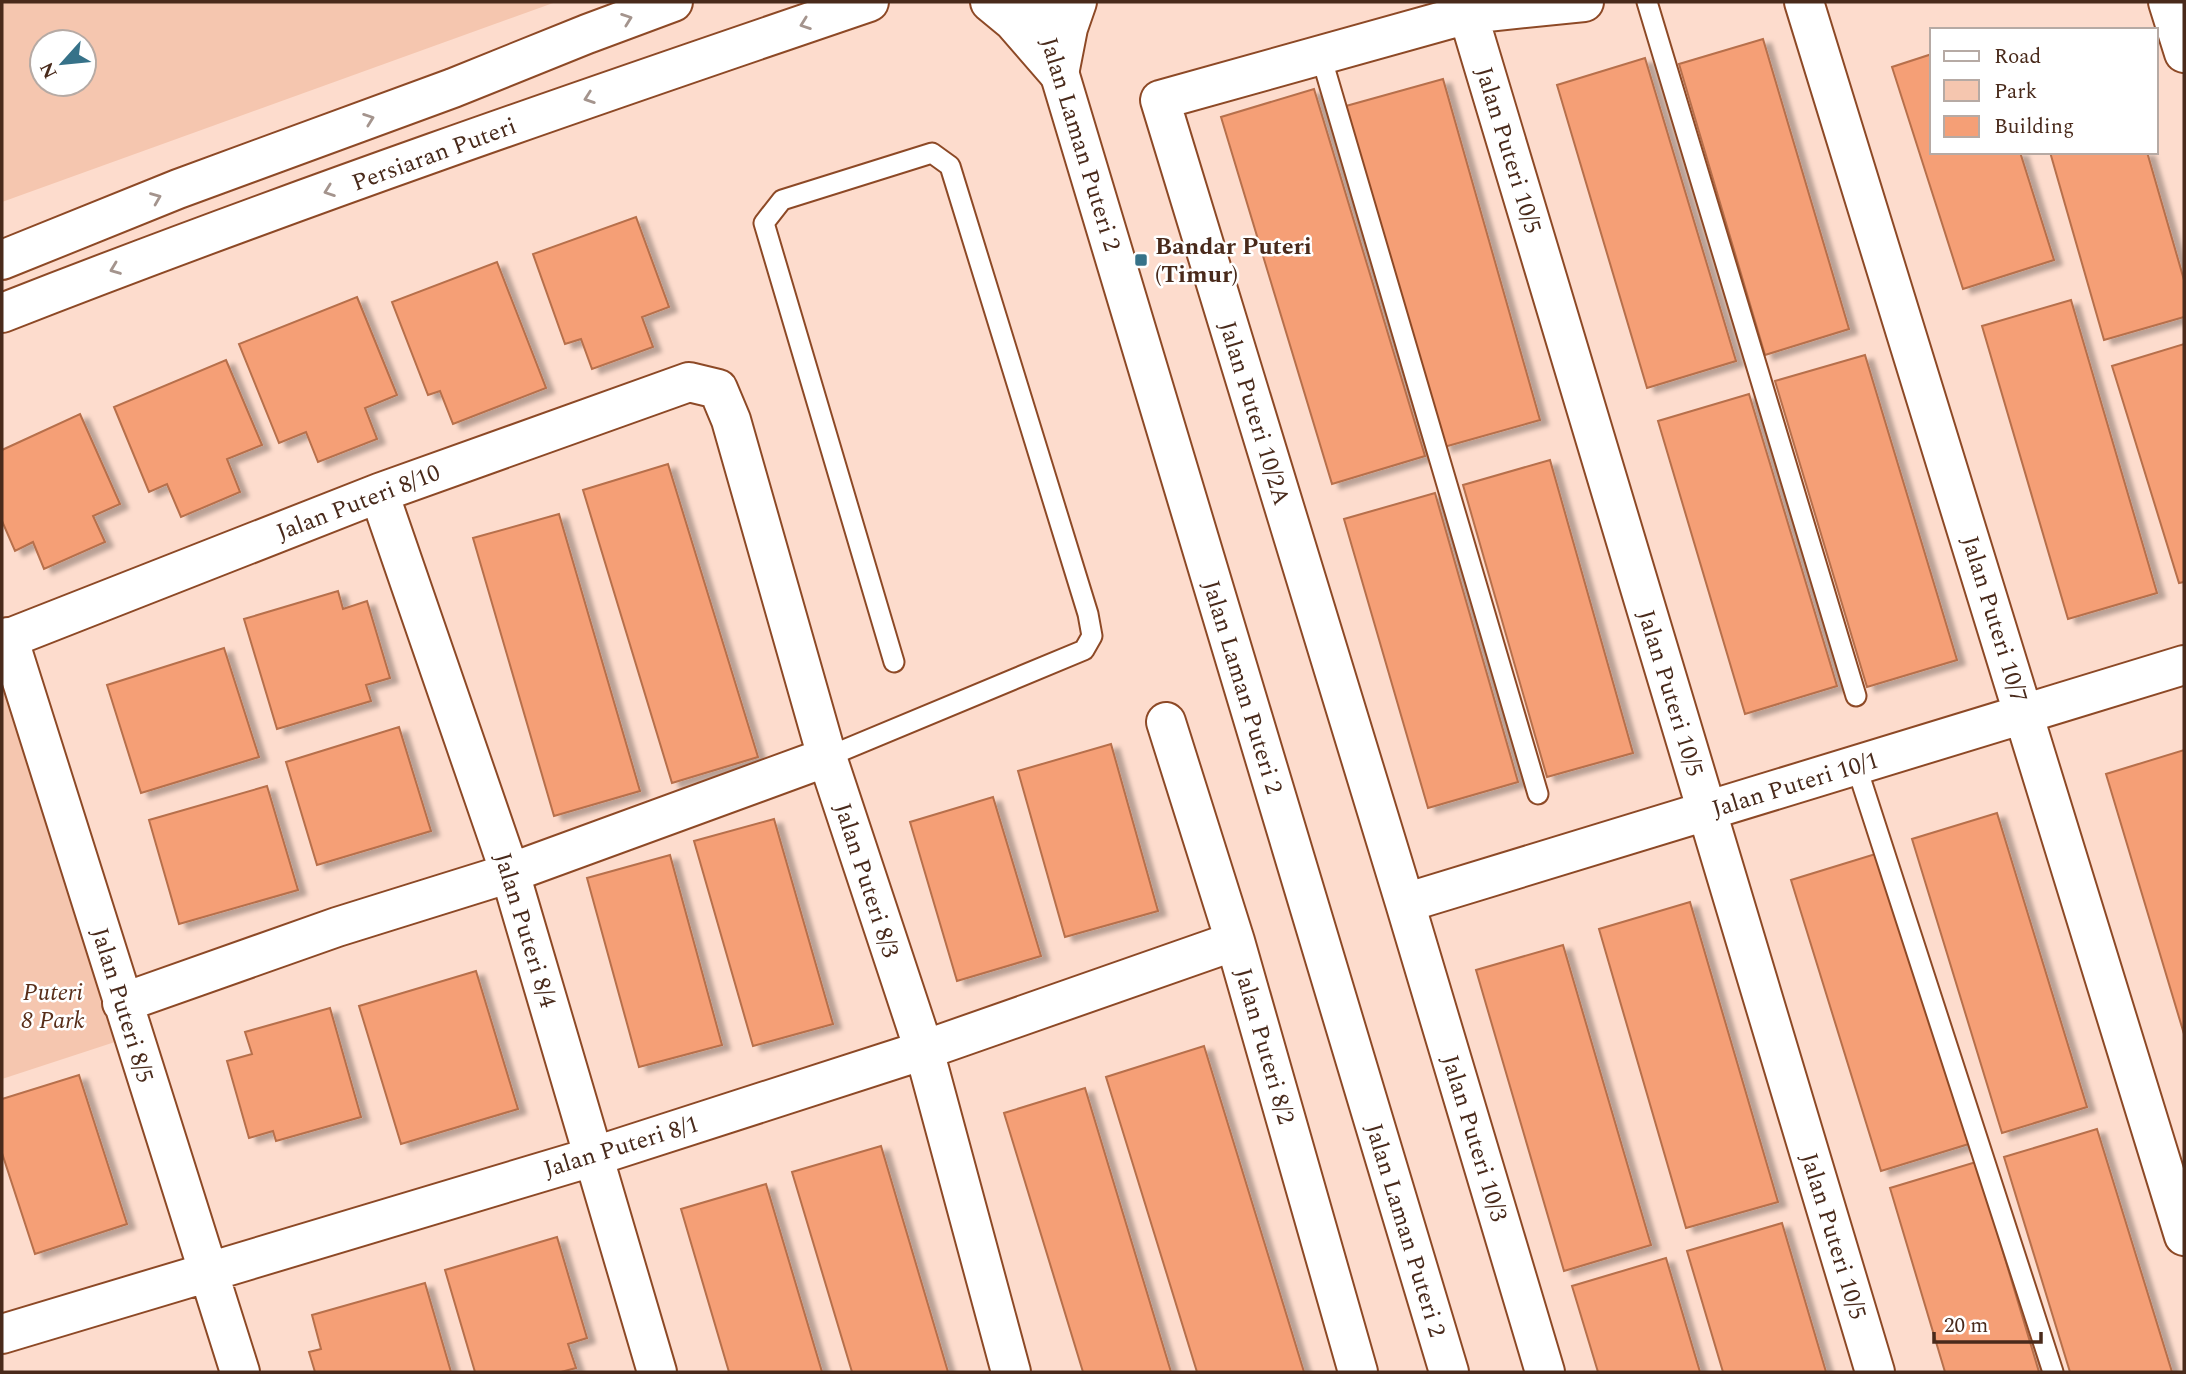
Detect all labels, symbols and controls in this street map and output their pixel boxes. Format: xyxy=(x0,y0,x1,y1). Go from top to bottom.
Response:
one-way arrow xyxy=(621,13,633,27)
one-way arrow xyxy=(799,16,811,30)
north arrow xyxy=(28,28,98,98)
legend xyxy=(1930,28,2158,154)
street label: Jalan Laman Puteri 2 xyxy=(1030,33,1130,256)
text: Road xyxy=(1994,41,2041,73)
text: N xyxy=(33,57,66,84)
street label: Jalan Puteri 10/5 xyxy=(1466,62,1551,238)
text: Park xyxy=(1994,76,2038,108)
one-way arrow xyxy=(584,90,596,104)
street label: Persiaran Puteri xyxy=(347,108,522,201)
text: Building xyxy=(1994,111,2074,143)
one-way arrow xyxy=(363,113,375,127)
one-way arrow xyxy=(324,183,336,197)
one-way arrow xyxy=(150,193,162,207)
place label: Bandar Puteri (Timur) xyxy=(1155,229,1312,293)
marker: Bandar Puteri (Timur) xyxy=(1133,252,1149,268)
one-way arrow xyxy=(110,260,122,274)
street label: Jalan Puteri 10/2A xyxy=(1209,317,1299,510)
street label: Jalan Puteri 8/10 xyxy=(271,455,446,551)
street label: Jalan Puteri 10/7 xyxy=(1952,531,2037,707)
street label: Jalan Laman Puteri 2 xyxy=(1192,576,1292,799)
street label: Jalan Puteri 10/5 xyxy=(1628,605,1713,781)
street label: Jalan Puteri 10/1 xyxy=(1707,742,1883,827)
street label: Jalan Puteri 8/3 xyxy=(824,798,908,962)
street label: Jalan Puteri 8/4 xyxy=(484,848,566,1013)
street label: Jalan Puteri 8/5 xyxy=(81,923,163,1088)
street label: Jalan Puteri 8/2 xyxy=(1225,964,1304,1129)
park label: Puteri 8 Park xyxy=(21,975,85,1039)
street label: Jalan Puteri 10/3 xyxy=(1432,1050,1517,1226)
street label: Jalan Puteri 8/1 xyxy=(539,1106,704,1188)
street label: Jalan Laman Puteri 2 xyxy=(1355,1119,1455,1342)
street label: Jalan Puteri 10/5 xyxy=(1791,1148,1876,1324)
scale bar xyxy=(1934,1300,2041,1344)
text: 20 m xyxy=(1944,1310,1988,1342)

